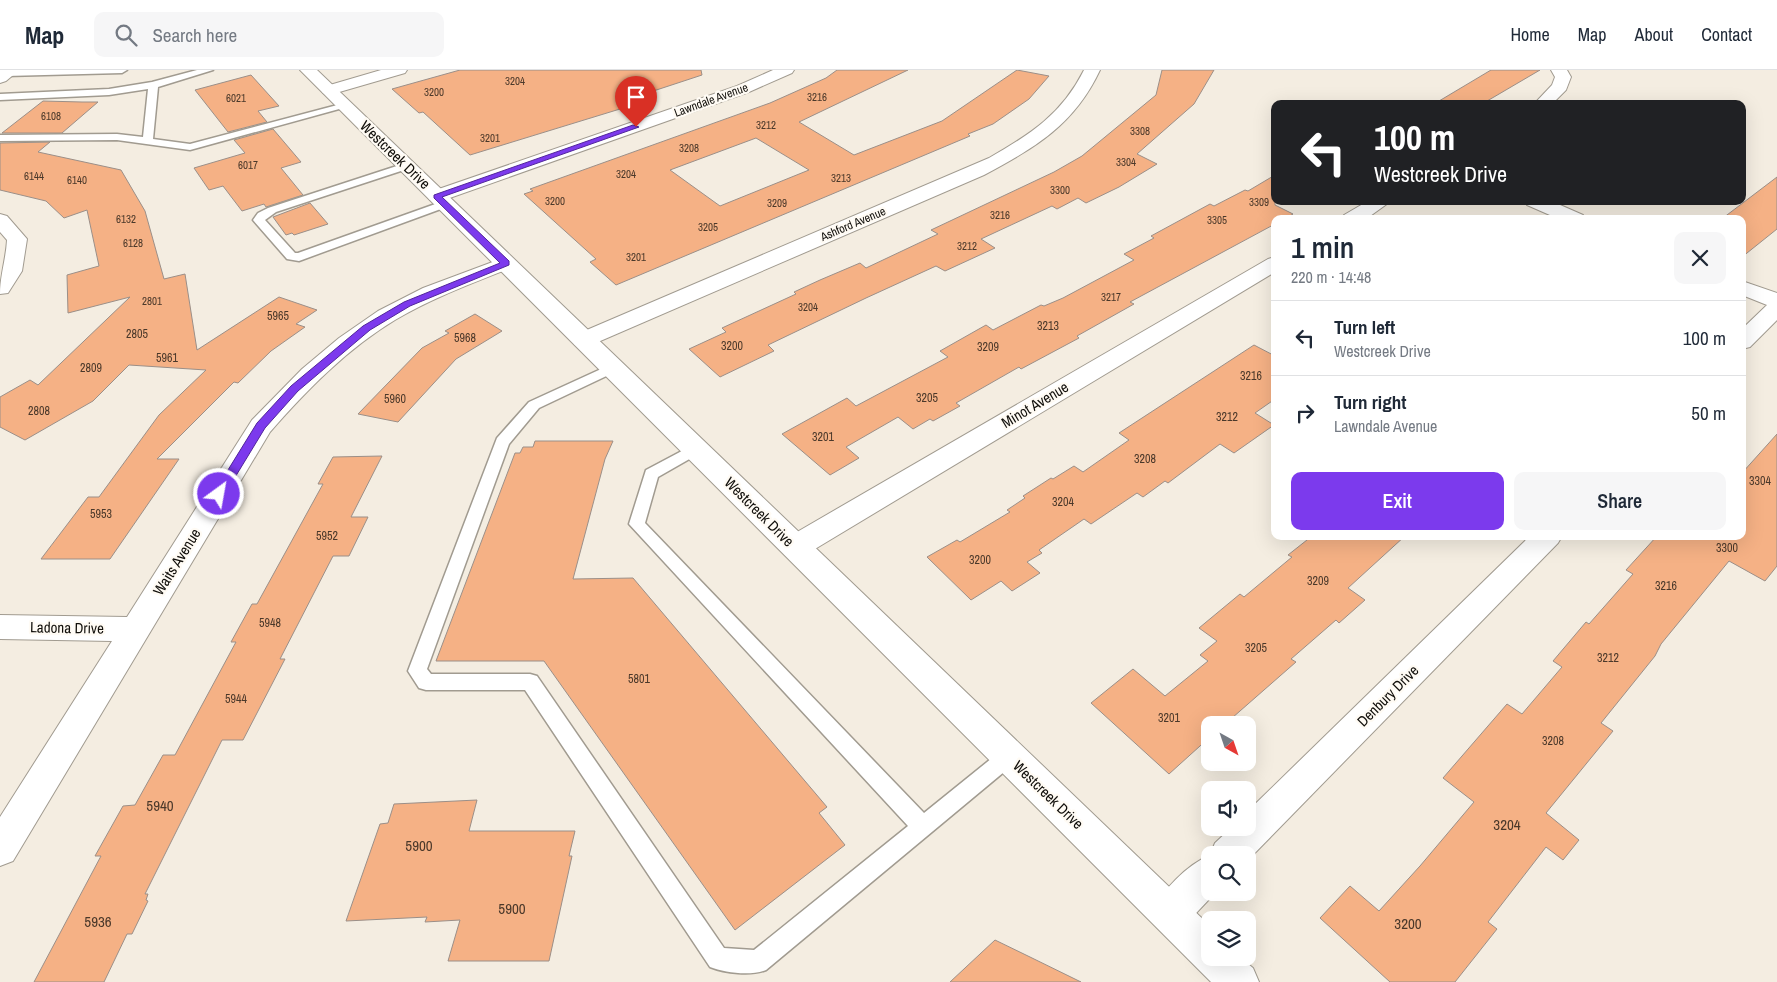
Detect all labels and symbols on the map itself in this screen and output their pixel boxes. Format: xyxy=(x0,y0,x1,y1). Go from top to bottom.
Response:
house number: 3204 xyxy=(505,74,525,88)
pin xyxy=(615,76,657,127)
street label: Lawndale Avenue xyxy=(672,79,750,121)
house number: 3200 xyxy=(424,85,444,99)
house number: 3216 xyxy=(807,90,827,104)
house number: 6021 xyxy=(226,91,246,105)
house number: 6108 xyxy=(41,109,61,123)
street label: Westcreek Drive xyxy=(355,116,435,194)
house number: 3212 xyxy=(756,118,776,132)
house number: 3308 xyxy=(1130,124,1150,138)
house number: 3201 xyxy=(480,131,500,145)
house number: 3208 xyxy=(679,141,699,155)
house number: 3304 xyxy=(1116,155,1136,169)
house number: 6017 xyxy=(238,158,258,172)
house number: 3204 xyxy=(616,167,636,181)
house number: 6144 xyxy=(24,169,44,183)
house number: 3213 xyxy=(831,171,851,185)
house number: 6140 xyxy=(67,173,87,187)
house number: 3300 xyxy=(1050,183,1070,197)
house number: 3200 xyxy=(545,194,565,208)
house number: 3309 xyxy=(1249,195,1269,209)
house number: 3209 xyxy=(767,196,787,210)
street label: Ashford Avenue xyxy=(817,203,888,245)
house number: 3216 xyxy=(990,208,1010,222)
house number: 6132 xyxy=(116,212,136,226)
house number: 3305 xyxy=(1207,213,1227,227)
house number: 3205 xyxy=(698,220,718,234)
house number: 6128 xyxy=(123,236,143,250)
house number: 3212 xyxy=(957,239,977,253)
house number: 3201 xyxy=(626,250,646,264)
house number: 3217 xyxy=(1101,290,1121,304)
house number: 2801 xyxy=(142,294,162,308)
house number: 3204 xyxy=(798,300,818,314)
house number: 5965 xyxy=(267,308,289,324)
house number: 3213 xyxy=(1037,318,1059,334)
house number: 2805 xyxy=(126,326,148,342)
house number: 5968 xyxy=(454,330,476,346)
house number: 3200 xyxy=(721,338,743,354)
house number: 3209 xyxy=(977,339,999,355)
house number: 5961 xyxy=(156,350,178,366)
house number: 2809 xyxy=(80,360,102,376)
house number: 3216 xyxy=(1240,368,1262,384)
street label: Minot Avenue xyxy=(997,376,1072,433)
house number: 3205 xyxy=(916,390,938,406)
house number: 5960 xyxy=(384,391,406,407)
house number: 2808 xyxy=(28,403,50,419)
house number: 3212 xyxy=(1216,409,1238,425)
house number: 3201 xyxy=(812,429,834,445)
house number: 3208 xyxy=(1134,451,1156,467)
position arrow xyxy=(192,467,244,519)
street label: Westcreek Drive xyxy=(720,472,799,551)
house number: 3304 xyxy=(1749,473,1771,489)
house number: 3204 xyxy=(1052,494,1074,510)
house number: 5953 xyxy=(90,506,112,522)
street label: Waits Avenue xyxy=(148,524,205,599)
house number: 5952 xyxy=(316,528,338,544)
house number: 3300 xyxy=(1716,540,1738,556)
house number: 3200 xyxy=(969,552,991,568)
house number: 3209 xyxy=(1307,573,1329,589)
house number: 3216 xyxy=(1655,578,1677,594)
house number: 5948 xyxy=(259,615,281,631)
street label: Ladona Drive xyxy=(30,616,104,639)
house number: 3205 xyxy=(1245,640,1267,656)
house number: 3212 xyxy=(1597,650,1619,666)
street label: Denbury Drive xyxy=(1352,660,1423,731)
house number: 5801 xyxy=(628,671,650,687)
house number: 5944 xyxy=(225,691,247,707)
house number: 3201 xyxy=(1158,710,1180,726)
north arrow xyxy=(1201,716,1256,771)
house number: 3208 xyxy=(1542,733,1564,749)
street label: Westcreek Drive xyxy=(1008,756,1088,834)
house number: 5940 xyxy=(146,795,174,816)
house number: 3204 xyxy=(1493,814,1521,835)
house number: 5900 xyxy=(405,835,433,856)
house number: 5900 xyxy=(498,898,526,919)
house number: 5936 xyxy=(84,911,112,932)
house number: 3200 xyxy=(1394,913,1422,934)

